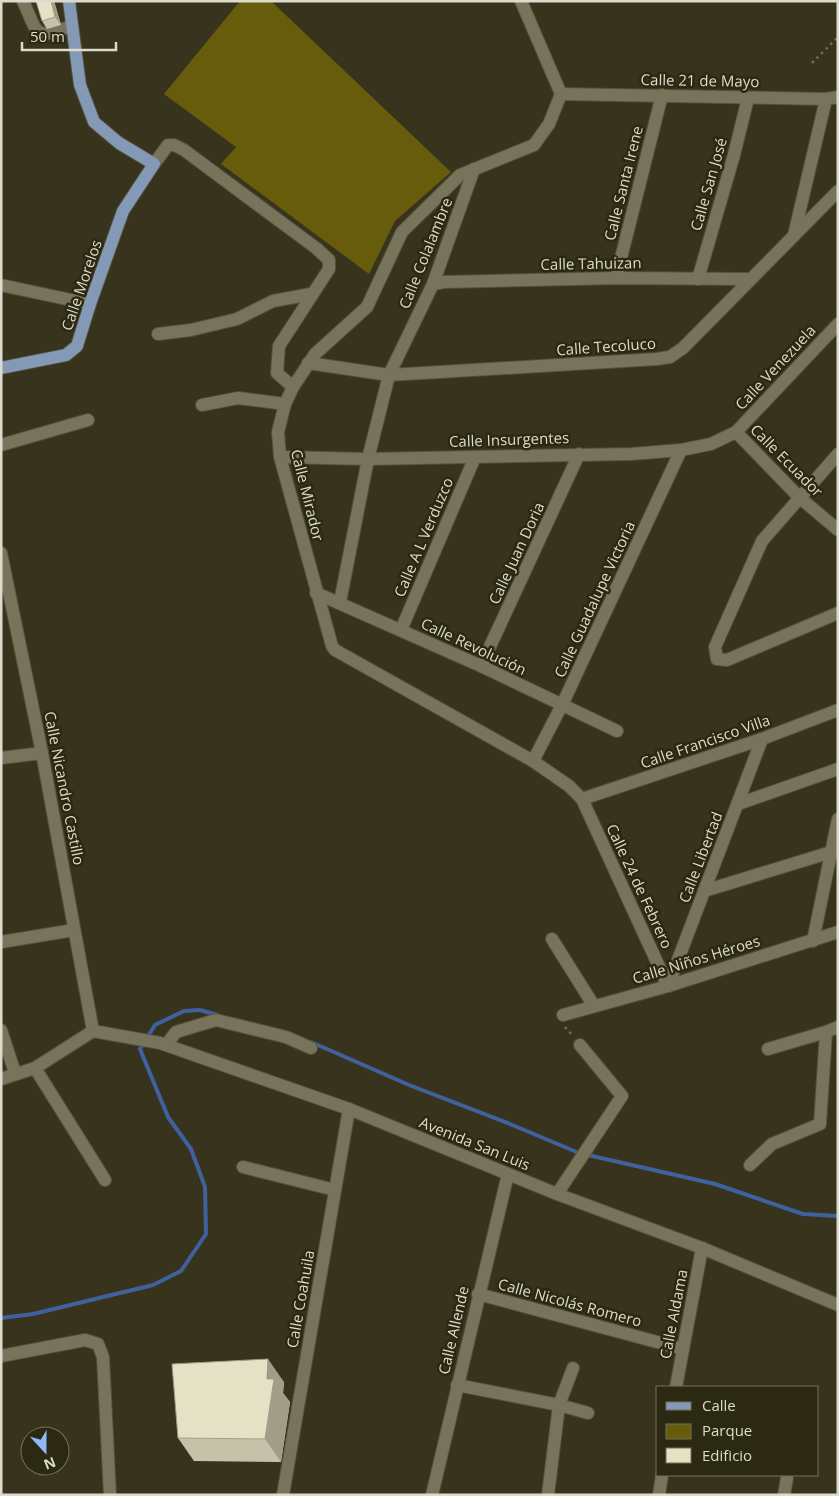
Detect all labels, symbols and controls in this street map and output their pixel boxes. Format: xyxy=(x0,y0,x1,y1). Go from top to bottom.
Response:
scale bar xyxy=(22,20,116,52)
text: 50 m xyxy=(30,26,65,46)
street label: Calle 21 de Mayo xyxy=(641,69,759,91)
street label: Calle Santa Irene xyxy=(599,124,647,242)
street label: Calle San José xyxy=(685,135,731,233)
street label: Calle Colalambre xyxy=(394,195,456,311)
street label: Calle Morelos xyxy=(56,237,106,333)
street label: Calle Tahuizan xyxy=(540,252,642,274)
street label: Calle Venezuela xyxy=(730,320,820,414)
street label: Calle Tecoluco xyxy=(556,333,656,359)
street label: Calle Ecuador xyxy=(746,419,828,501)
street label: Calle Insurgentes xyxy=(449,427,569,451)
street label: Calle Mirador xyxy=(287,447,329,543)
street label: Calle A L Verduzco xyxy=(389,474,457,600)
street label: Calle Juan Doria xyxy=(484,499,548,607)
street label: Calle Guadalupe Victoria xyxy=(549,517,639,681)
street label: Calle Revolución xyxy=(418,613,530,679)
street label: Calle Nicandro Castillo xyxy=(40,709,90,867)
street label: Calle Francisco Villa xyxy=(637,709,773,773)
street label: Calle Libertad xyxy=(673,809,727,905)
street label: Calle 24 de Febrero xyxy=(602,820,678,952)
street label: Calle Niños Héroes xyxy=(630,930,762,988)
street label: Avenida San Luis xyxy=(417,1112,533,1174)
street label: Calle Coahuila xyxy=(282,1249,318,1349)
street label: Calle Aldama xyxy=(655,1268,691,1360)
street label: Calle Nicolás Romero xyxy=(496,1273,644,1331)
street label: Calle Allende xyxy=(433,1284,473,1376)
legend xyxy=(656,1386,819,1476)
text: Calle xyxy=(702,1395,736,1415)
text: Parque xyxy=(702,1420,752,1440)
north arrow xyxy=(20,1426,70,1476)
text: Edificio xyxy=(702,1445,752,1465)
text: N xyxy=(41,1453,59,1475)

